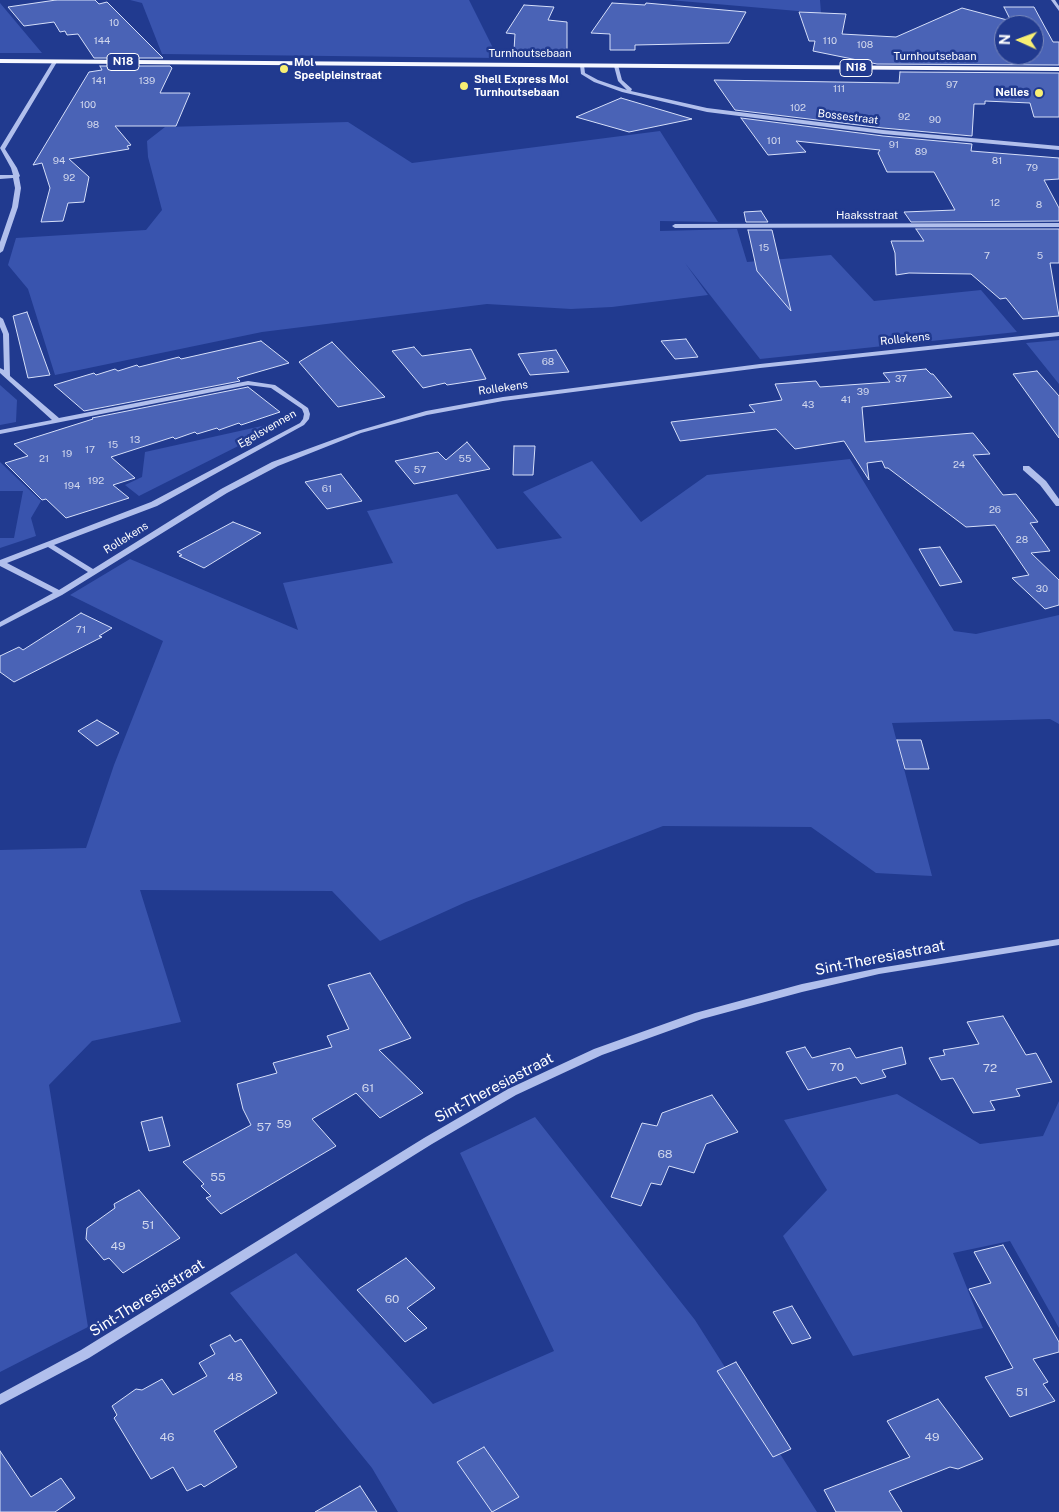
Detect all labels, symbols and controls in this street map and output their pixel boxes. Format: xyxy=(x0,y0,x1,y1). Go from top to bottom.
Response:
north arrow xyxy=(994,15,1044,65)
house number: 10 xyxy=(109,17,119,29)
text: N xyxy=(997,34,1013,45)
house number: 144 xyxy=(94,35,110,47)
house number: 110 xyxy=(823,35,837,47)
house number: 108 xyxy=(857,39,873,51)
street label: Turnhoutsebaan xyxy=(489,47,571,61)
street label: Turnhoutsebaan xyxy=(894,50,976,64)
road number: N18 xyxy=(107,54,139,70)
place label: Mol Speelpleinstraat xyxy=(294,56,382,82)
road number: N18 xyxy=(840,59,872,76)
marker: Mol Speelpleinstraat xyxy=(278,63,290,75)
place label: Shell Express Mol Turnhoutsebaan xyxy=(474,73,569,99)
house number: 141 xyxy=(92,75,106,87)
house number: 139 xyxy=(139,75,155,87)
house number: 97 xyxy=(946,79,958,91)
marker: Shell Express Mol Turnhoutsebaan xyxy=(458,80,470,92)
house number: 111 xyxy=(833,83,845,95)
place label: Nelles xyxy=(995,86,1029,100)
marker: Nelles xyxy=(1033,87,1045,99)
house number: 100 xyxy=(80,99,96,111)
house number: 102 xyxy=(790,102,806,114)
street label: Bossestraat xyxy=(817,107,879,127)
house number: 92 xyxy=(898,111,910,123)
house number: 90 xyxy=(929,114,941,126)
house number: 98 xyxy=(87,119,99,131)
house number: 101 xyxy=(767,135,781,147)
house number: 91 xyxy=(889,139,899,151)
house number: 89 xyxy=(915,146,927,158)
house number: 94 xyxy=(53,155,65,167)
house number: 81 xyxy=(992,155,1002,167)
house number: 79 xyxy=(1026,162,1038,174)
house number: 92 xyxy=(63,172,75,184)
house number: 12 xyxy=(990,197,1000,209)
house number: 8 xyxy=(1036,199,1042,211)
street label: Haaksstraat xyxy=(836,209,898,223)
house number: 15 xyxy=(759,242,769,254)
house number: 7 xyxy=(984,250,990,262)
house number: 5 xyxy=(1037,250,1043,262)
street label: Rollekens xyxy=(879,330,931,348)
house number: 68 xyxy=(542,356,554,368)
house number: 37 xyxy=(895,373,907,385)
street label: Rollekens xyxy=(477,378,529,398)
house number: 39 xyxy=(857,386,869,398)
house number: 41 xyxy=(841,394,851,406)
house number: 43 xyxy=(802,399,814,411)
street label: Egelsvennen xyxy=(235,407,299,451)
house number: 13 xyxy=(130,434,140,446)
house number: 15 xyxy=(108,439,118,451)
house number: 17 xyxy=(85,444,95,456)
house number: 19 xyxy=(62,448,72,460)
house number: 21 xyxy=(39,453,49,465)
house number: 55 xyxy=(459,453,471,465)
house number: 24 xyxy=(953,459,965,471)
house number: 57 xyxy=(414,464,426,476)
house number: 192 xyxy=(88,475,104,487)
house number: 194 xyxy=(64,480,80,492)
house number: 61 xyxy=(322,483,332,495)
house number: 26 xyxy=(989,504,1001,516)
street label: Rollekens xyxy=(101,519,151,557)
house number: 28 xyxy=(1016,534,1028,546)
house number: 30 xyxy=(1036,583,1048,595)
house number: 71 xyxy=(76,624,86,636)
street label: Sint-Theresiastraat xyxy=(813,937,947,979)
street label: Sint-Theresiastraat xyxy=(431,1049,557,1127)
house number: 70 xyxy=(830,1060,844,1074)
house number: 72 xyxy=(983,1061,997,1075)
house number: 61 xyxy=(362,1081,374,1095)
house number: 59 xyxy=(276,1117,292,1131)
house number: 57 xyxy=(257,1120,271,1134)
house number: 68 xyxy=(657,1147,673,1161)
house number: 55 xyxy=(210,1170,226,1184)
house number: 51 xyxy=(142,1218,154,1232)
house number: 49 xyxy=(110,1239,126,1253)
street label: Sint-Theresiastraat xyxy=(86,1255,208,1341)
house number: 60 xyxy=(385,1292,399,1306)
house number: 48 xyxy=(227,1370,243,1384)
house number: 51 xyxy=(1016,1385,1028,1399)
house number: 46 xyxy=(159,1430,175,1444)
house number: 49 xyxy=(924,1430,940,1444)

